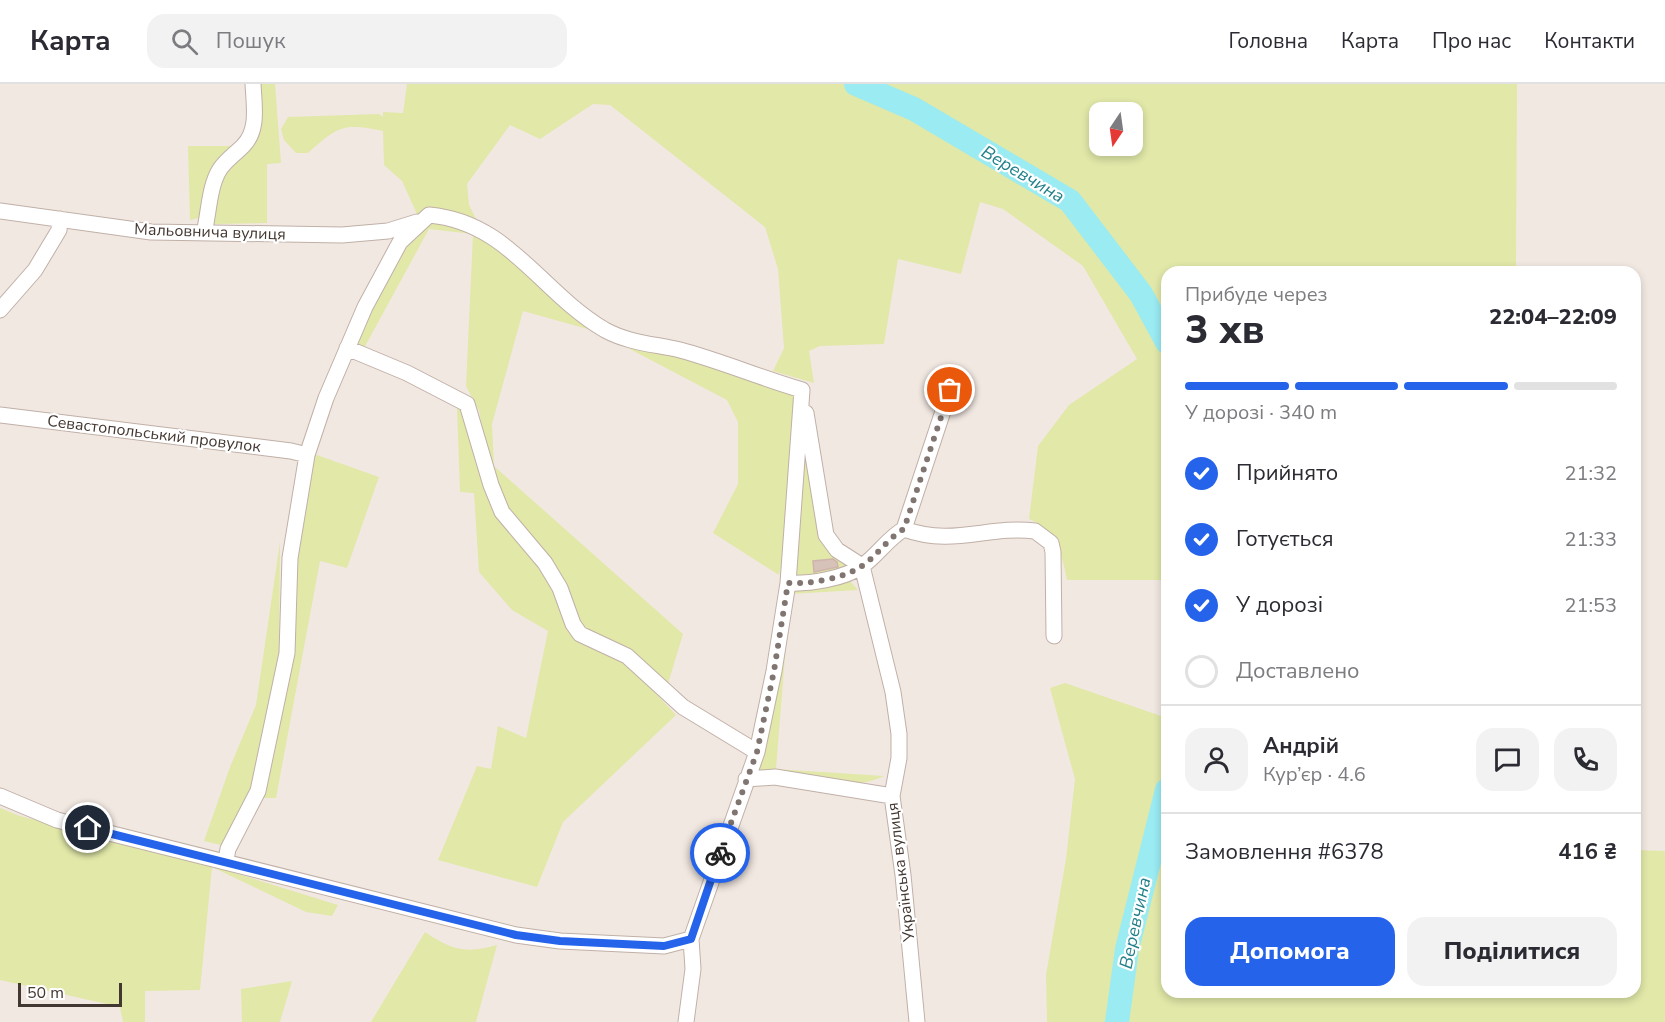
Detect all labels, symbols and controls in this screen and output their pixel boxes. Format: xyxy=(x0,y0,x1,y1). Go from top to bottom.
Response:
search box xyxy=(147,14,567,68)
text: Карта xyxy=(30,22,111,60)
icon: search xyxy=(168,25,201,58)
text: Пошук xyxy=(216,26,286,56)
text: Головна xyxy=(1228,27,1308,55)
text: Карта xyxy=(1341,27,1399,55)
text: Про нас xyxy=(1432,27,1511,55)
text: Контакти xyxy=(1544,27,1635,55)
north arrow xyxy=(1089,102,1143,156)
map controls xyxy=(1089,102,1143,156)
water label: Веревчина xyxy=(977,140,1069,208)
street label: Мальовнича вулиця xyxy=(134,218,286,246)
text: Прибуде через xyxy=(1185,281,1327,308)
text: 22:04–22:09 xyxy=(1489,302,1617,332)
text: 3 хв xyxy=(1185,304,1264,357)
pin xyxy=(924,364,975,415)
icon: bag xyxy=(933,373,966,406)
text: У дорозі · 340 m xyxy=(1185,399,1337,426)
street label: Севастопольський провулок xyxy=(46,410,263,458)
icon: check xyxy=(1185,457,1218,490)
text: Прийнято xyxy=(1236,458,1338,488)
text: 21:32 xyxy=(1564,460,1617,487)
icon: check xyxy=(1185,523,1218,556)
text: Готується xyxy=(1236,524,1334,554)
text: 21:33 xyxy=(1564,526,1617,553)
icon: check xyxy=(1185,589,1218,622)
text: У дорозі xyxy=(1236,590,1323,620)
text: 21:53 xyxy=(1564,592,1617,619)
text: Доставлено xyxy=(1236,656,1360,686)
button: person xyxy=(1185,728,1248,791)
button: chat xyxy=(1476,728,1539,791)
button: phone xyxy=(1554,728,1617,791)
text: Андрій xyxy=(1263,731,1339,761)
text: Кур’єр · 4.6 xyxy=(1263,761,1366,788)
street label: Українська вулиця xyxy=(882,801,921,944)
pin xyxy=(62,802,113,853)
icon: home xyxy=(71,811,104,844)
courier xyxy=(690,823,750,883)
icon: bike xyxy=(704,837,737,870)
text: Замовлення #6378 xyxy=(1185,837,1384,867)
text: 416 ₴ xyxy=(1558,837,1617,867)
water label: Веревчина xyxy=(1114,875,1156,971)
button: Допомога xyxy=(1185,917,1395,986)
button: Поділитися xyxy=(1407,917,1617,986)
scale bar xyxy=(18,980,122,1008)
text: 50 m xyxy=(27,982,64,1004)

